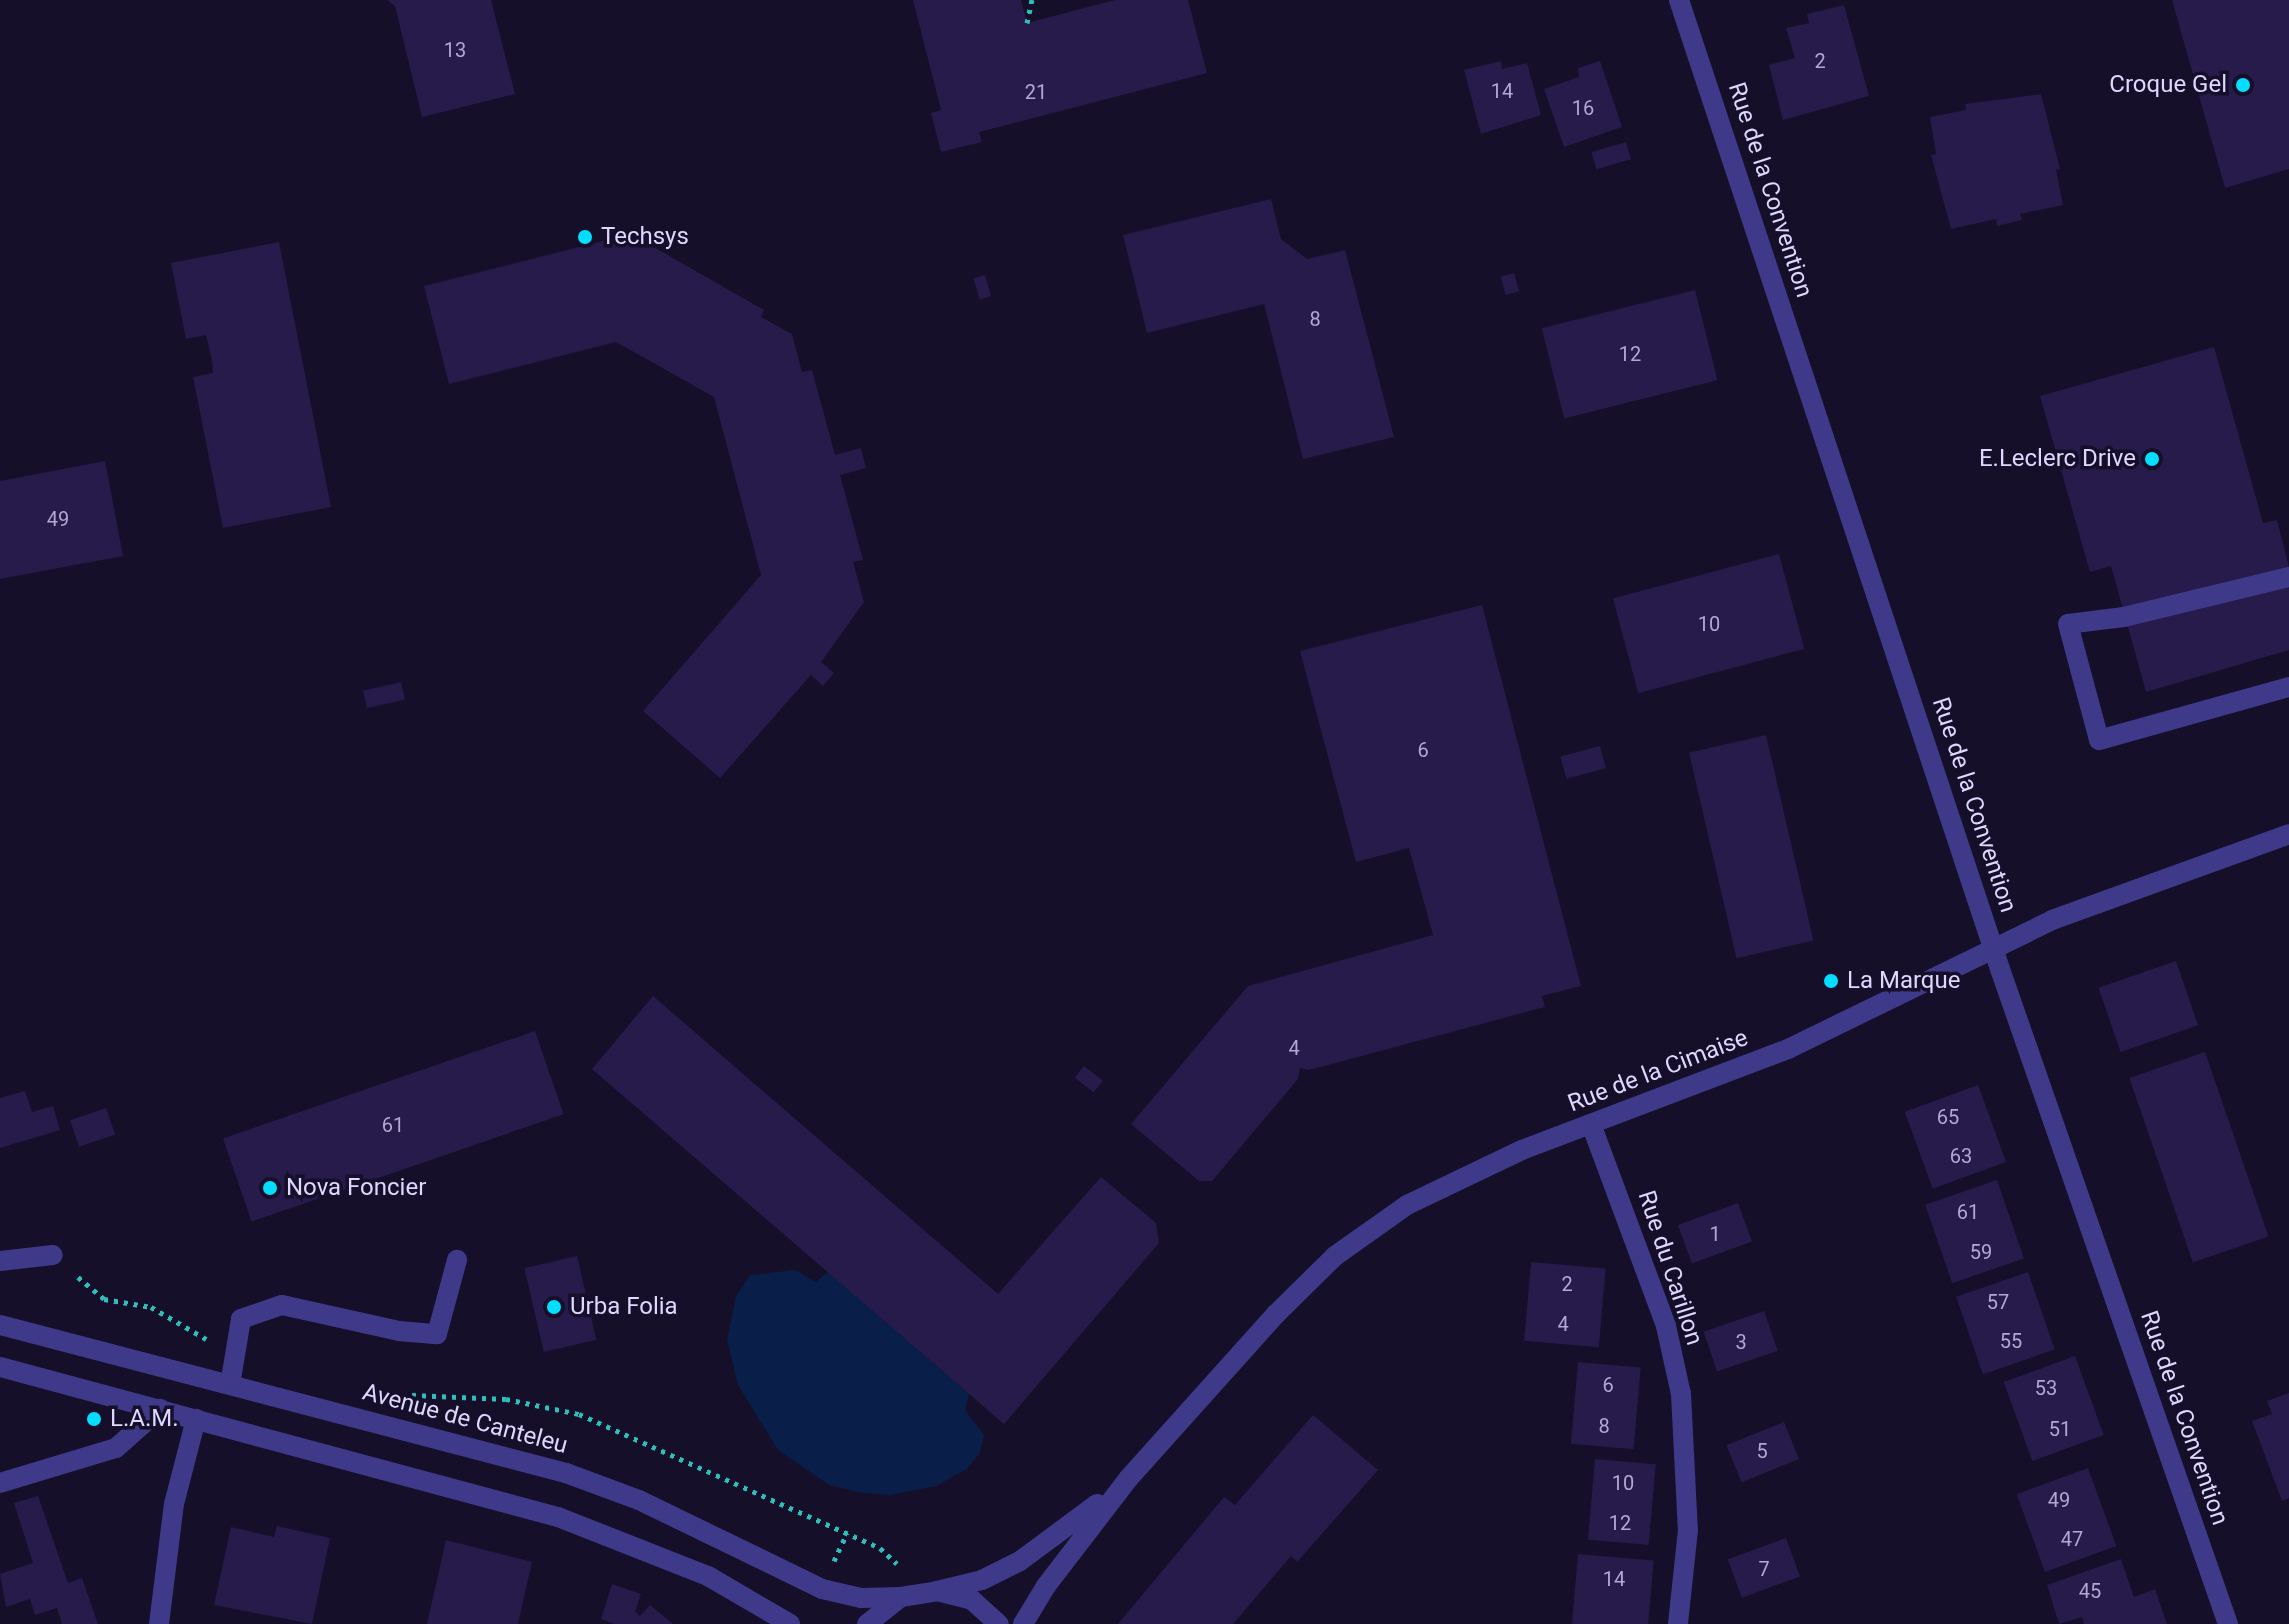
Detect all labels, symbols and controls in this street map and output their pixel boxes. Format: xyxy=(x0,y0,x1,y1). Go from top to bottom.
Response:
house number: 13 xyxy=(444,38,466,62)
house number: 2 xyxy=(1814,49,1826,73)
place label: Croque Gel xyxy=(2109,71,2227,99)
marker: Croque Gel xyxy=(2234,76,2252,94)
house number: 14 xyxy=(1491,79,1513,103)
street label: Rue de la Convention xyxy=(1722,79,1818,301)
house number: 21 xyxy=(1025,80,1047,104)
house number: 16 xyxy=(1572,96,1594,120)
place label: Techsys xyxy=(601,223,689,251)
marker: Techsys xyxy=(576,228,594,246)
house number: 8 xyxy=(1309,307,1321,331)
house number: 12 xyxy=(1619,342,1641,366)
place label: E.Leclerc Drive xyxy=(1979,445,2136,473)
marker: E.Leclerc Drive xyxy=(2143,450,2161,468)
house number: 49 xyxy=(47,507,69,531)
house number: 10 xyxy=(1698,612,1720,636)
street label: Rue de la Convention xyxy=(1926,694,2022,916)
house number: 6 xyxy=(1417,738,1429,762)
place label: La Marque xyxy=(1847,967,1960,995)
marker: La Marque xyxy=(1822,972,1840,990)
street label: Rue de la Cimaise xyxy=(1564,1023,1752,1119)
house number: 4 xyxy=(1288,1036,1300,1060)
house number: 65 xyxy=(1937,1105,1959,1129)
house number: 61 xyxy=(382,1113,404,1137)
house number: 63 xyxy=(1950,1144,1972,1168)
place label: Nova Foncier xyxy=(286,1174,426,1202)
marker: Nova Foncier xyxy=(261,1179,279,1197)
street label: Rue du Carillon xyxy=(1631,1187,1709,1349)
house number: 61 xyxy=(1957,1200,1979,1224)
house number: 1 xyxy=(1709,1222,1721,1246)
house number: 59 xyxy=(1970,1240,1992,1264)
house number: 2 xyxy=(1561,1272,1573,1296)
house number: 57 xyxy=(1987,1290,2009,1314)
place label: Urba Folia xyxy=(570,1293,678,1321)
marker: Urba Folia xyxy=(545,1298,563,1316)
street label: Rue de la Convention xyxy=(2134,1307,2234,1529)
house number: 4 xyxy=(1557,1312,1569,1336)
house number: 55 xyxy=(2000,1329,2022,1353)
house number: 3 xyxy=(1735,1330,1747,1354)
house number: 6 xyxy=(1602,1373,1614,1397)
house number: 53 xyxy=(2035,1376,2057,1400)
street label: Avenue de Canteleu xyxy=(359,1378,571,1460)
place label: L.A.M. xyxy=(110,1405,179,1433)
marker: L.A.M. xyxy=(85,1410,103,1428)
house number: 8 xyxy=(1598,1414,1610,1438)
house number: 51 xyxy=(2049,1417,2071,1441)
house number: 5 xyxy=(1756,1439,1768,1463)
house number: 10 xyxy=(1612,1471,1634,1495)
house number: 49 xyxy=(2048,1488,2070,1512)
house number: 12 xyxy=(1609,1511,1631,1535)
house number: 47 xyxy=(2061,1527,2083,1551)
house number: 7 xyxy=(1758,1557,1770,1581)
house number: 14 xyxy=(1603,1567,1625,1591)
house number: 45 xyxy=(2079,1579,2101,1603)

